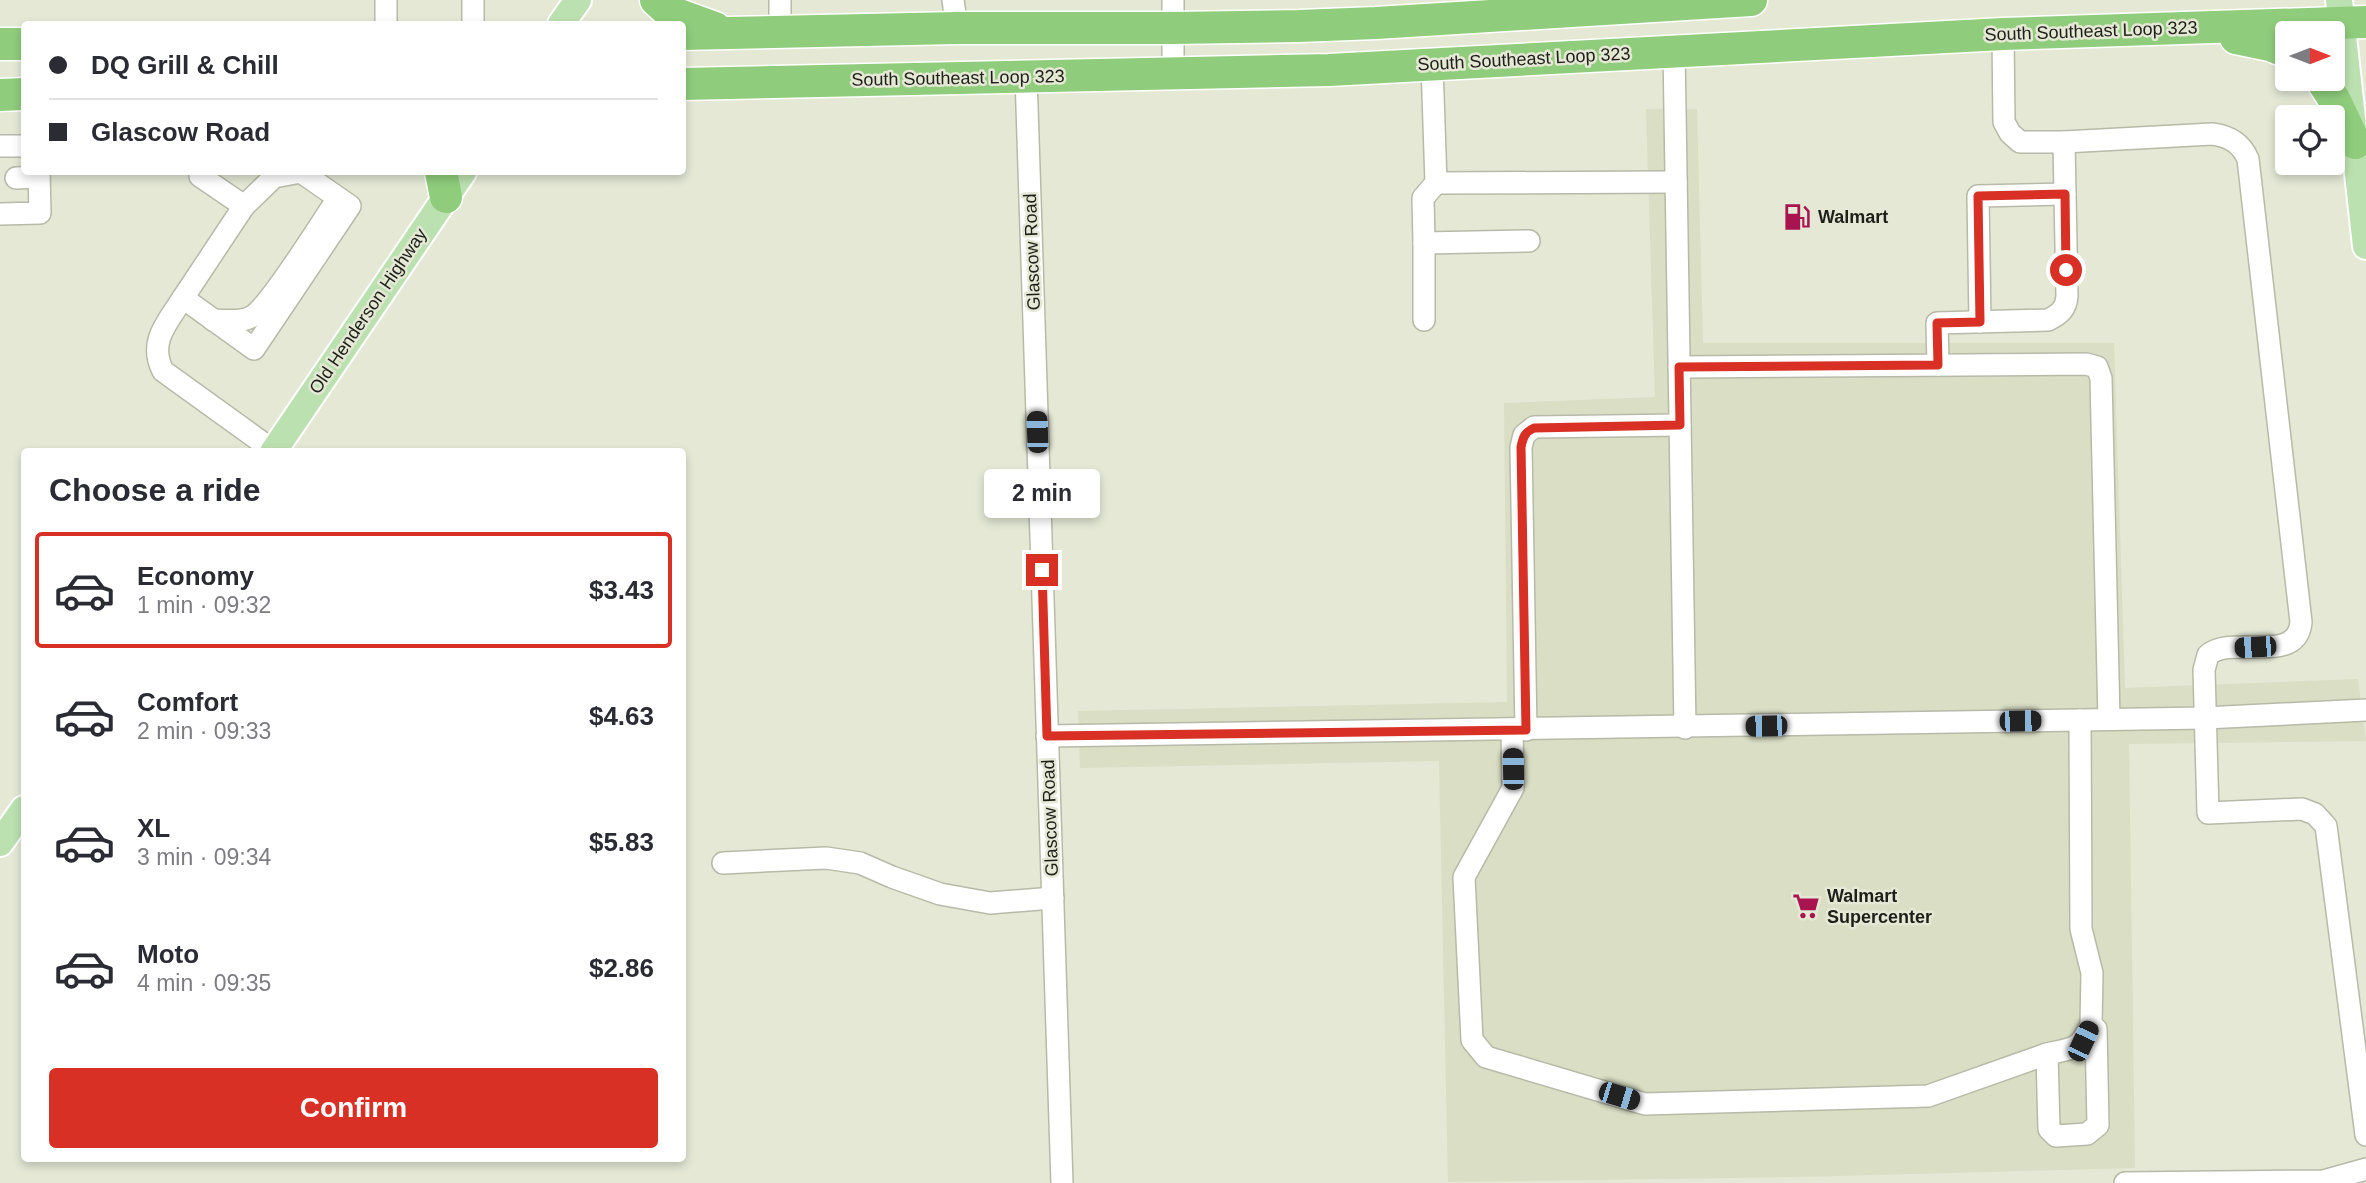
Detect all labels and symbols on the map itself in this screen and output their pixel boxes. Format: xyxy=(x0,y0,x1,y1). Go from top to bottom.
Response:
street label: South Southeast Loop 323 xyxy=(1984,17,2198,45)
north arrow xyxy=(2275,21,2345,91)
street label: South Southeast Loop 323 xyxy=(1417,43,1631,75)
street label: South Southeast Loop 323 xyxy=(851,66,1065,90)
street label: Glascow Road xyxy=(1020,193,1044,311)
fuel station icon: Walmart xyxy=(1782,202,1812,232)
place label: Walmart xyxy=(1818,207,1888,227)
street label: Old Henderson Highway xyxy=(305,225,431,397)
route start xyxy=(2050,254,2082,286)
car xyxy=(1026,411,1049,453)
callout: 2 min xyxy=(984,468,1100,518)
route end xyxy=(1026,554,1058,586)
car xyxy=(2234,635,2277,659)
car xyxy=(1999,710,2042,732)
car xyxy=(1745,715,1788,737)
car xyxy=(1503,748,1524,790)
street label: Glascow Road xyxy=(1038,759,1062,877)
place label: Walmart Supercenter xyxy=(1827,886,1932,927)
supermarket icon: Walmart Supercenter xyxy=(1791,891,1821,921)
car xyxy=(2065,1018,2102,1064)
car xyxy=(1596,1080,1643,1112)

